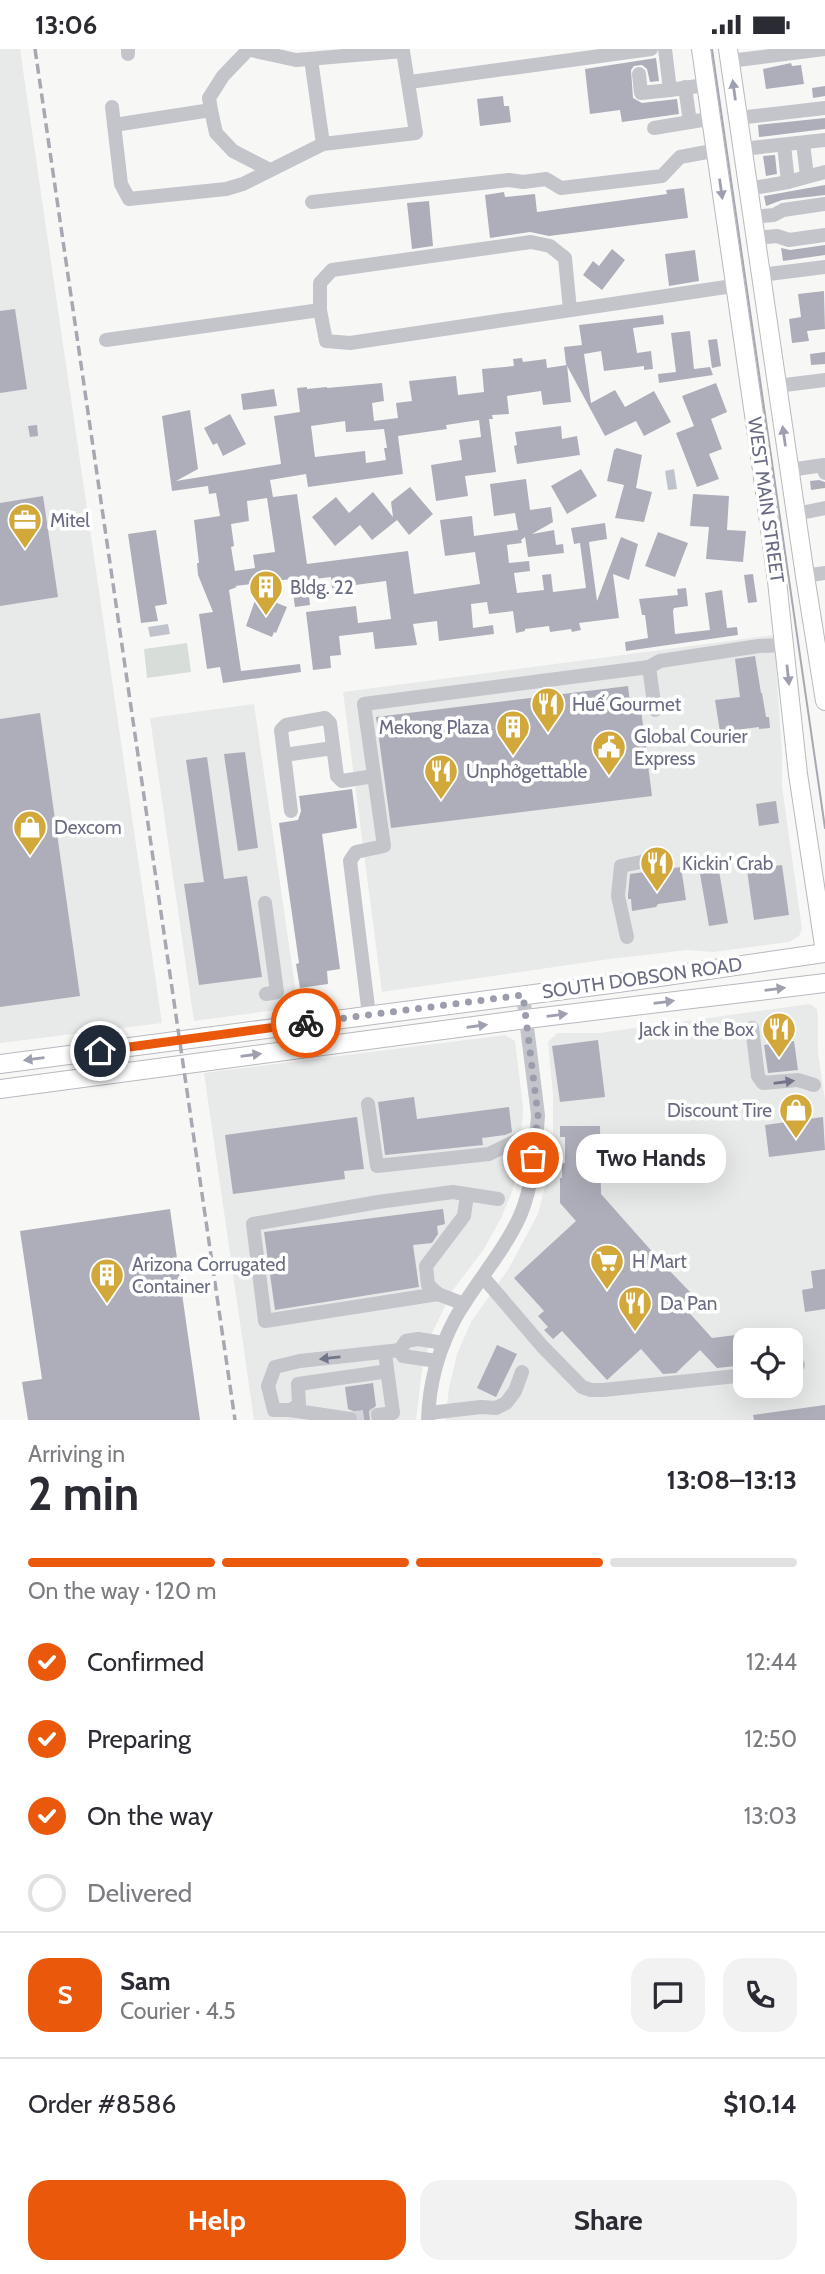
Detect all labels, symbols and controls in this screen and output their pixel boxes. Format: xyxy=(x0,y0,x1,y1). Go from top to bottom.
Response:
text: 13:06 xyxy=(35,9,97,41)
one-way arrow xyxy=(728,78,739,100)
one-way arrow xyxy=(716,178,727,200)
street label: WEST MAIN STREET xyxy=(743,415,789,585)
one-way arrow xyxy=(779,425,790,447)
office icon: Mitel xyxy=(6,501,44,550)
place label: Mitel xyxy=(50,509,90,532)
building icon: Bldg. 22 xyxy=(247,568,285,617)
place label: Bldg. 22 xyxy=(290,576,354,599)
one-way arrow xyxy=(782,665,793,687)
restaurant icon: Huế Gourmet xyxy=(529,685,567,734)
place label: Huế Gourmet xyxy=(572,693,682,716)
building icon: Mekong Plaza xyxy=(494,708,532,757)
place label: Mekong Plaza xyxy=(379,716,489,739)
place label: Global Courier Express xyxy=(634,725,748,770)
public building icon: Global Courier Express xyxy=(590,728,628,777)
restaurant icon: Unphởgettable xyxy=(422,752,460,801)
place label: Unphởgettable xyxy=(466,760,587,783)
shop icon: Dexcom xyxy=(11,808,49,857)
place label: Dexcom xyxy=(54,816,122,839)
restaurant icon: Kickin' Crab xyxy=(638,844,676,893)
place label: Kickin' Crab xyxy=(682,852,773,875)
street label: SOUTH DOBSON ROAD xyxy=(540,953,744,1003)
one-way arrow xyxy=(764,983,786,994)
courier xyxy=(271,988,341,1058)
one-way arrow xyxy=(653,997,675,1008)
icon: bike xyxy=(287,1004,325,1042)
one-way arrow xyxy=(546,1010,568,1021)
restaurant icon: Jack in the Box xyxy=(760,1010,798,1059)
place label: Jack in the Box xyxy=(638,1018,754,1041)
one-way arrow xyxy=(466,1020,488,1031)
pin xyxy=(70,1021,130,1081)
icon: home xyxy=(81,1032,119,1070)
one-way arrow xyxy=(241,1050,263,1061)
one-way arrow xyxy=(23,1054,45,1065)
one-way arrow xyxy=(774,1076,796,1087)
shop icon: Discount Tire xyxy=(777,1091,815,1140)
place label: Discount Tire xyxy=(667,1099,772,1122)
pin xyxy=(503,1128,563,1188)
callout: Two Hands xyxy=(575,1133,726,1183)
icon: bag xyxy=(514,1139,552,1177)
text: Two Hands xyxy=(596,1144,706,1172)
supermarket icon: H Mart xyxy=(588,1242,626,1291)
place label: H Mart xyxy=(632,1250,687,1273)
place label: Arizona Corrugated Container xyxy=(132,1253,286,1298)
building icon: Arizona Corrugated Container xyxy=(88,1256,126,1305)
restaurant icon: Da Pan xyxy=(616,1284,654,1333)
place label: Da Pan xyxy=(660,1292,717,1315)
map controls xyxy=(733,1328,803,1398)
button: locate xyxy=(733,1328,803,1398)
one-way arrow xyxy=(319,1353,341,1364)
text: Arriving in xyxy=(28,1440,125,1468)
text: 13:08–13:13 xyxy=(667,1464,797,1496)
text: 2 min xyxy=(28,1466,139,1522)
text: On the way · 120 m xyxy=(28,1577,216,1605)
icon: check xyxy=(28,1643,66,1681)
text: Confirmed xyxy=(87,1646,204,1678)
text: 12:44 xyxy=(746,1648,797,1676)
icon: check xyxy=(28,1720,66,1758)
text: Preparing xyxy=(87,1723,191,1755)
text: 12:50 xyxy=(744,1725,797,1753)
icon: check xyxy=(28,1797,66,1835)
text: On the way xyxy=(87,1800,213,1832)
text: 13:03 xyxy=(744,1802,797,1830)
text: Delivered xyxy=(87,1877,192,1909)
button: chat xyxy=(631,1958,705,2032)
button: phone xyxy=(723,1958,797,2032)
text: Sam xyxy=(120,1965,171,1997)
text: S xyxy=(57,1979,73,2011)
text: Courier · 4.5 xyxy=(120,1997,236,2025)
text: Order #8586 xyxy=(28,2088,176,2120)
text: $10.14 xyxy=(723,2088,797,2120)
button: Help xyxy=(28,2180,406,2260)
button: Share xyxy=(420,2180,797,2260)

